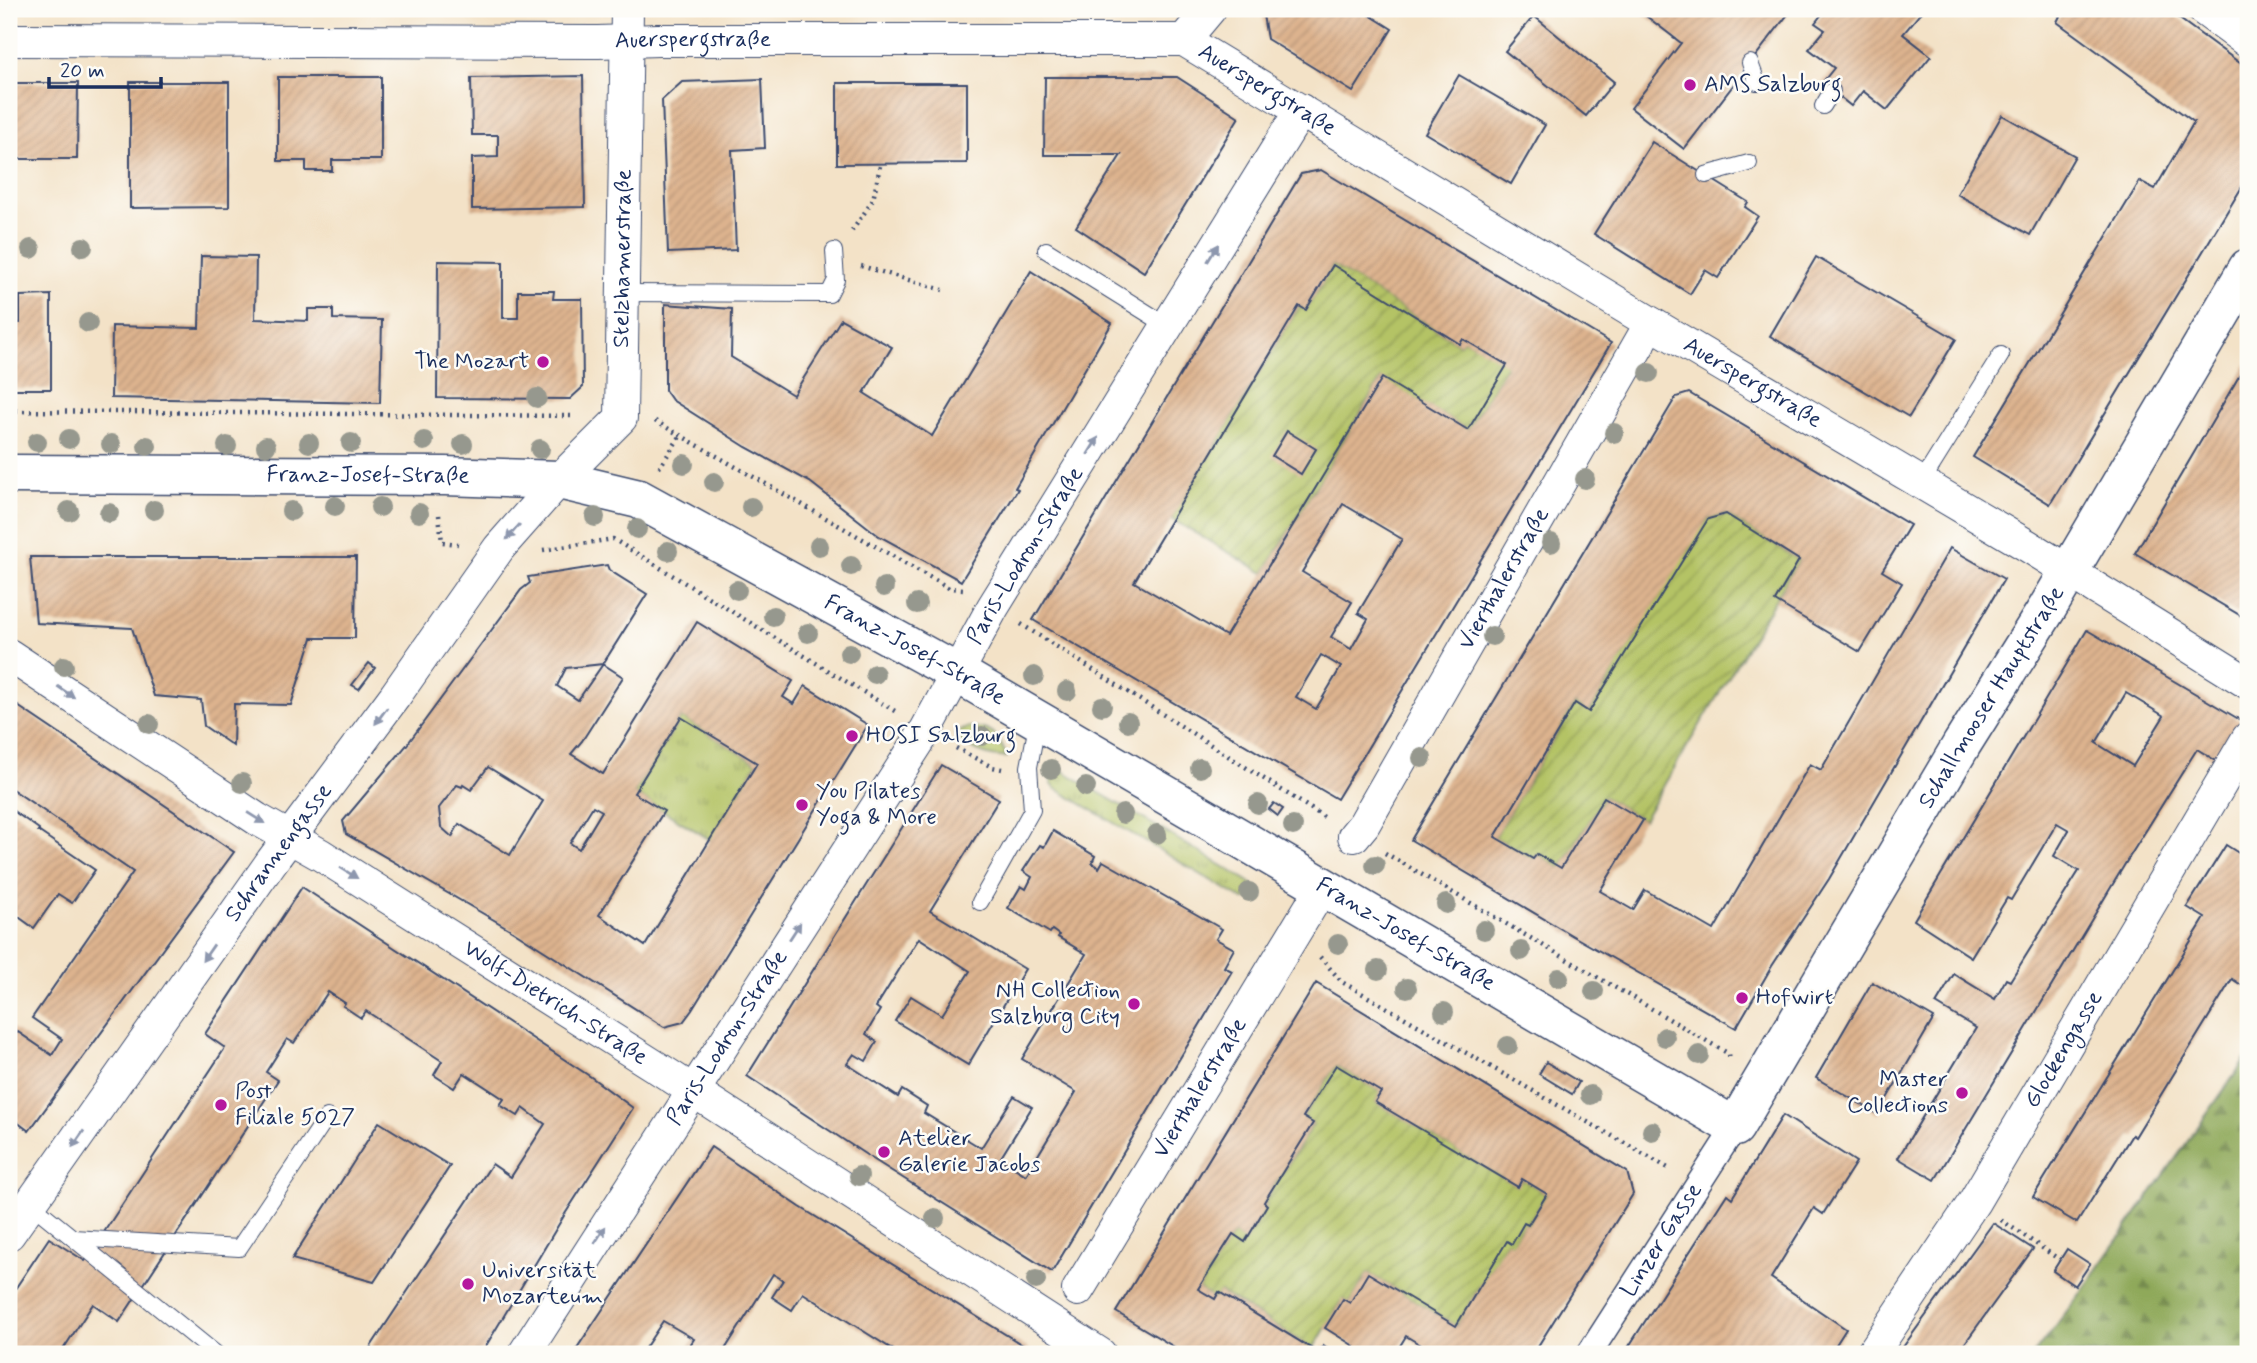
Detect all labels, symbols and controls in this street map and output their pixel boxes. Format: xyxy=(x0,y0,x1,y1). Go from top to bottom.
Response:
street label: Auerspergstraße xyxy=(614,25,771,57)
street label: Auerspergstraße xyxy=(1192,37,1341,144)
scale bar xyxy=(49,46,161,90)
text: 20 m xyxy=(60,57,105,85)
place label: AMS Salzburg xyxy=(1704,70,1842,102)
marker: AMS Salzburg xyxy=(1682,77,1698,93)
street label: Stelzhamerstraße xyxy=(607,169,640,348)
one-way arrow xyxy=(1206,243,1219,262)
street label: Auerspergstraße xyxy=(1678,330,1827,436)
place label: The Mozart xyxy=(414,347,529,377)
marker: The Mozart xyxy=(535,354,551,370)
one-way arrow xyxy=(1086,436,1099,456)
street label: Franz-Josef-Straße xyxy=(266,460,470,492)
street label: Paris-Lodron-Straße xyxy=(960,461,1091,650)
street label: Vierthalerstraße xyxy=(1452,503,1557,655)
one-way arrow xyxy=(506,523,522,540)
street label: Schallmooser Hauptstraße xyxy=(1912,581,2072,814)
street label: Franz-Josef-Straße xyxy=(819,588,1011,713)
one-way arrow xyxy=(56,686,75,699)
one-way arrow xyxy=(374,707,388,725)
place label: HOSI Salzburg xyxy=(866,721,1016,753)
marker: HOSI Salzburg xyxy=(844,728,860,744)
place label: You Pilates Yoga & More xyxy=(816,777,937,835)
street label: Schrannengasse xyxy=(219,778,339,928)
marker: You Pilates Yoga & More xyxy=(794,797,810,813)
one-way arrow xyxy=(246,811,265,824)
one-way arrow xyxy=(340,867,359,880)
street label: Franz-Josef-Straße xyxy=(1310,871,1501,999)
one-way arrow xyxy=(788,921,801,941)
street label: Wolf-Dietrich-Straße xyxy=(458,934,653,1073)
one-way arrow xyxy=(201,944,215,962)
street label: Paris-Lodron-Straße xyxy=(660,945,795,1131)
place label: NH Collection Salzburg City xyxy=(990,976,1120,1034)
place label: Hofwirt xyxy=(1756,983,1833,1013)
street label: Glockengasse xyxy=(2018,985,2110,1114)
marker: Hofwirt xyxy=(1734,990,1750,1006)
marker: NH Collection Salzburg City xyxy=(1126,996,1142,1012)
street label: Vierthalerstraße xyxy=(1146,1012,1254,1164)
place label: Master Collections xyxy=(1847,1065,1948,1121)
place label: Post Filiale 5027 xyxy=(235,1077,355,1133)
marker: Master Collections xyxy=(1954,1085,1970,1101)
marker: Post Filiale 5027 xyxy=(213,1097,229,1113)
place label: Atelier Galerie Jacobs xyxy=(898,1124,1040,1180)
one-way arrow xyxy=(71,1130,85,1148)
marker: Atelier Galerie Jacobs xyxy=(876,1144,892,1160)
street label: Linzer Gasse xyxy=(1614,1178,1710,1303)
one-way arrow xyxy=(594,1225,607,1245)
place label: Universität Mozarteum xyxy=(482,1256,603,1312)
marker: Universität Mozarteum xyxy=(460,1276,476,1292)

